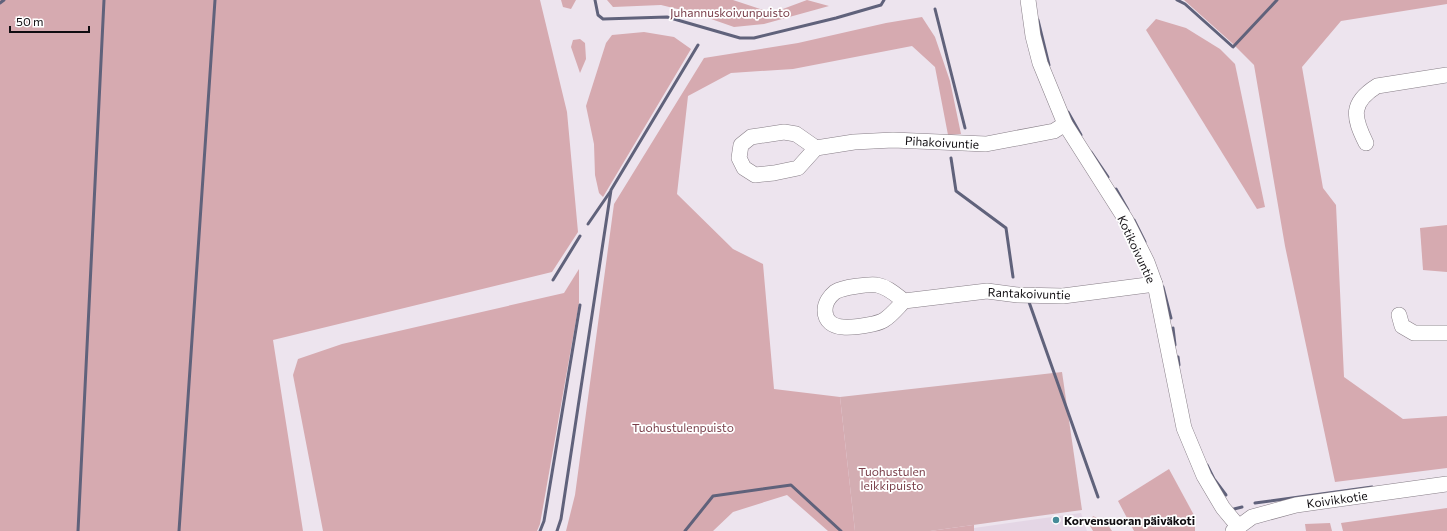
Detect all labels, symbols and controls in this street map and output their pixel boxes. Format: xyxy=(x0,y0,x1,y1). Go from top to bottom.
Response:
park label: Juhannuskoivunpuisto xyxy=(670,5,790,20)
scale bar xyxy=(10,8,89,34)
text: 50 m xyxy=(16,14,44,28)
street label: Pihakoivuntie xyxy=(905,133,979,151)
street label: Kotikoivuntie xyxy=(1115,213,1159,285)
street label: Rantakoivuntie xyxy=(987,285,1071,301)
park label: Tuohustulenpuisto xyxy=(632,420,734,434)
park label: Tuohustulen leikkipuisto xyxy=(858,464,926,492)
street label: Koivikkotie xyxy=(1306,488,1368,510)
place label: Korvensuoran päiväkoti xyxy=(1064,513,1195,527)
marker: Korvensuoran päiväkoti xyxy=(1051,515,1061,525)

